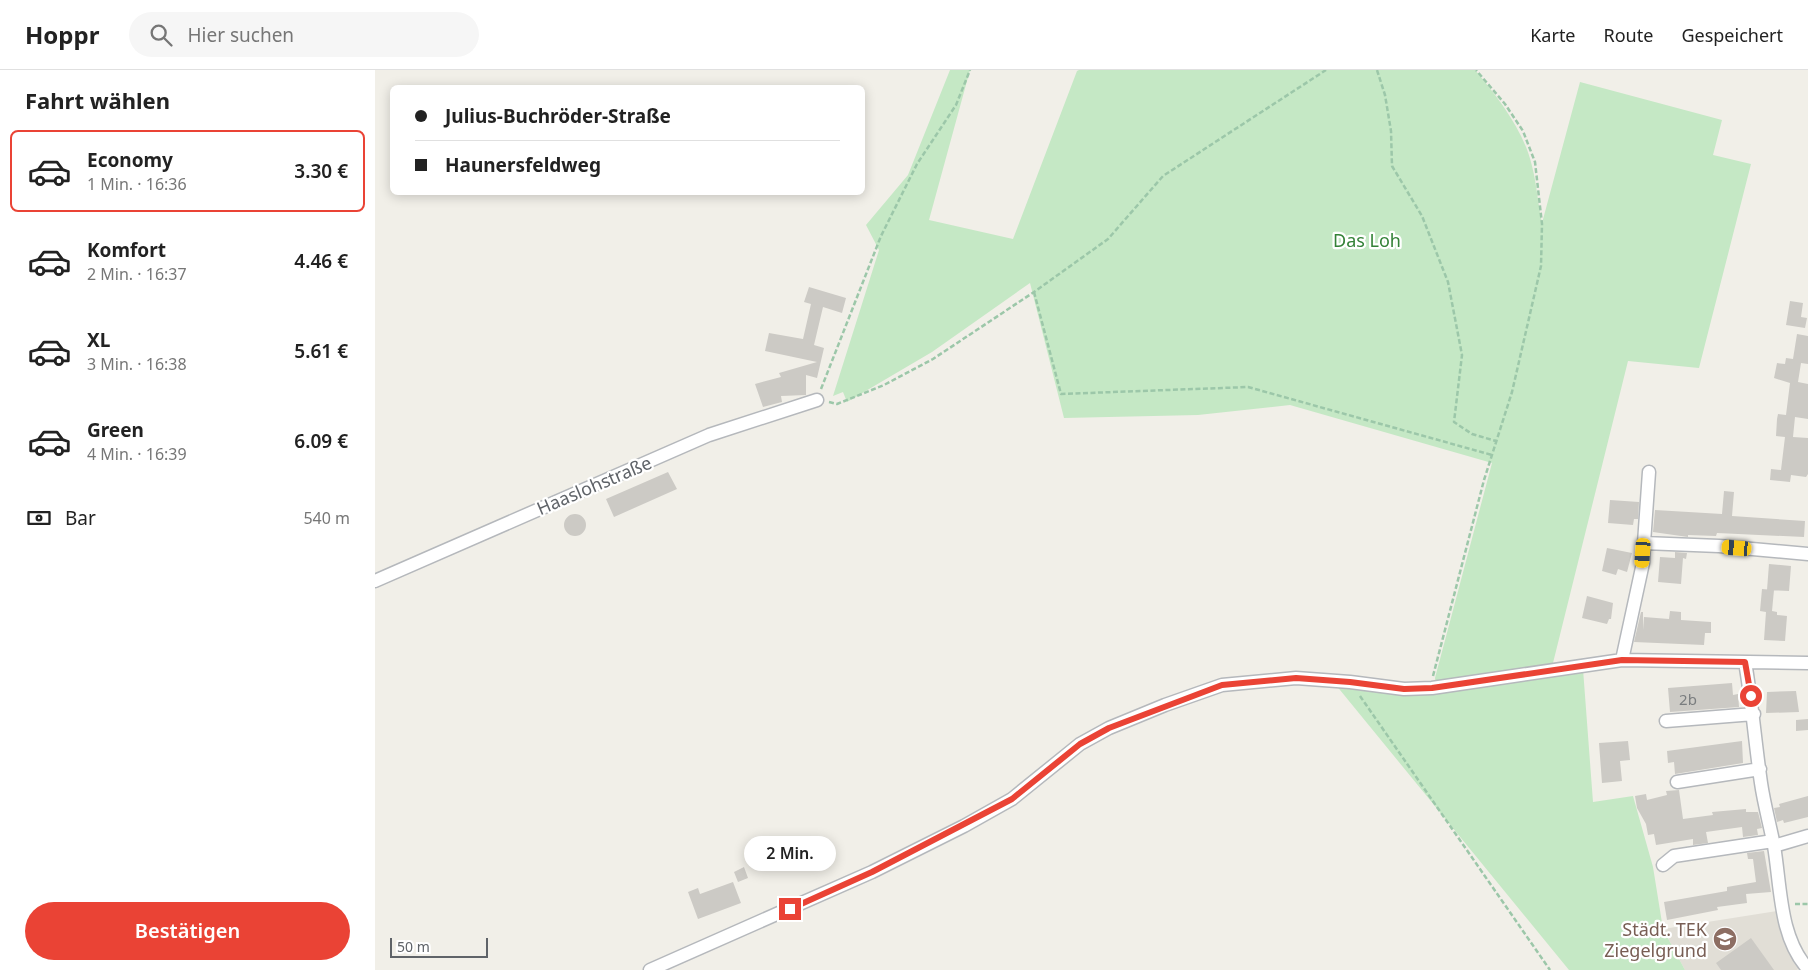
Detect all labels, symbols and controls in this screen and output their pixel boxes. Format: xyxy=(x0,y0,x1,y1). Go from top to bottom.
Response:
search box xyxy=(129,12,479,57)
text: Hoppr xyxy=(25,18,99,51)
icon: search xyxy=(147,21,175,49)
text: Hier suchen xyxy=(187,22,294,48)
text: Karte xyxy=(1530,23,1576,47)
text: Route xyxy=(1604,23,1653,47)
text: Gespeichert xyxy=(1681,23,1783,47)
text: Fahrt wählen xyxy=(25,85,170,115)
text: Julius-Buchröder-Straße xyxy=(445,103,671,129)
text: Economy xyxy=(87,147,173,173)
icon: car xyxy=(27,149,72,194)
text: Haunersfeldweg xyxy=(445,152,601,178)
text: 3.30 € xyxy=(294,158,348,184)
text: 1 Min. · 16:36 xyxy=(87,173,187,195)
park label: Das Loh xyxy=(1333,228,1401,252)
text: Komfort xyxy=(87,237,166,263)
icon: car xyxy=(27,239,72,284)
text: 4.46 € xyxy=(294,248,348,274)
text: 2 Min. · 16:37 xyxy=(87,263,187,285)
text: XL xyxy=(87,327,110,353)
icon: car xyxy=(27,329,72,374)
text: 5.61 € xyxy=(294,338,348,364)
text: 3 Min. · 16:38 xyxy=(87,353,187,375)
text: Green xyxy=(87,417,144,443)
icon: car xyxy=(27,419,72,464)
text: 6.09 € xyxy=(294,428,348,454)
text: 4 Min. · 16:39 xyxy=(87,443,187,465)
street label: Haaslohstraße xyxy=(533,450,655,520)
icon: cash xyxy=(25,504,53,532)
text: Bar xyxy=(65,505,96,531)
text: 540 m xyxy=(303,507,350,529)
car xyxy=(1634,538,1651,568)
car xyxy=(1721,539,1752,557)
route start xyxy=(1740,685,1762,707)
house number: 2b xyxy=(1679,689,1697,709)
callout: 2 Min. xyxy=(744,836,836,872)
text: 2 Min. xyxy=(766,842,814,864)
route end xyxy=(779,898,801,920)
button: Bestätigen xyxy=(25,902,350,960)
place label: Städt. TEK Ziegelgrund xyxy=(1604,917,1708,962)
school or university icon: Städt. TEK Ziegelgrund xyxy=(1712,926,1738,952)
scale bar xyxy=(390,935,487,958)
text: 50 m xyxy=(397,937,430,956)

